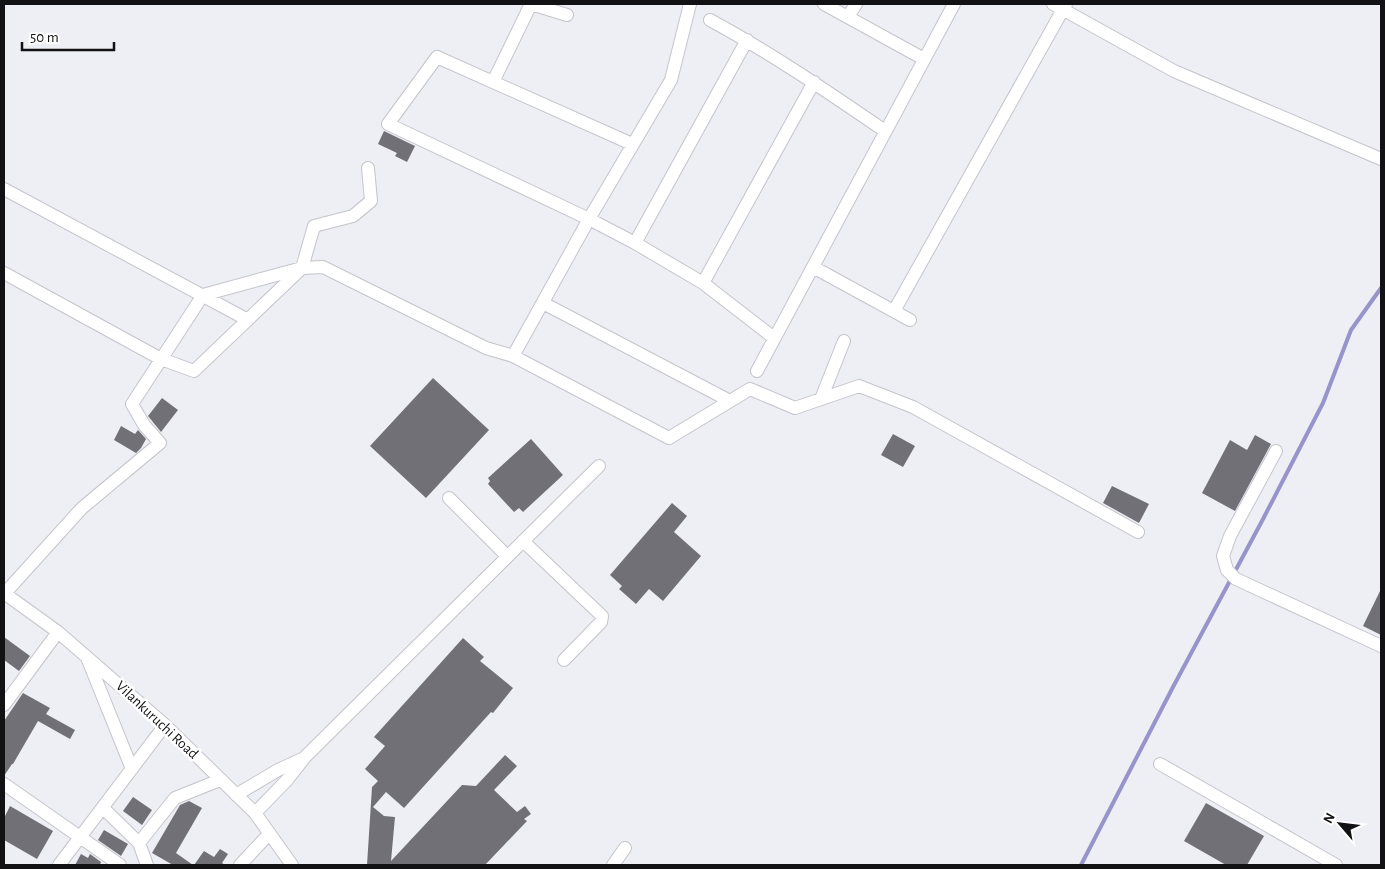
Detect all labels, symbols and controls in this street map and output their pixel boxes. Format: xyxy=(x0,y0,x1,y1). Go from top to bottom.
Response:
scale bar xyxy=(22,20,115,52)
text: 50 m xyxy=(30,30,59,45)
street label: Vilankuruchi Road xyxy=(113,678,201,762)
north arrow xyxy=(1315,799,1365,849)
text: N xyxy=(1321,811,1338,826)

